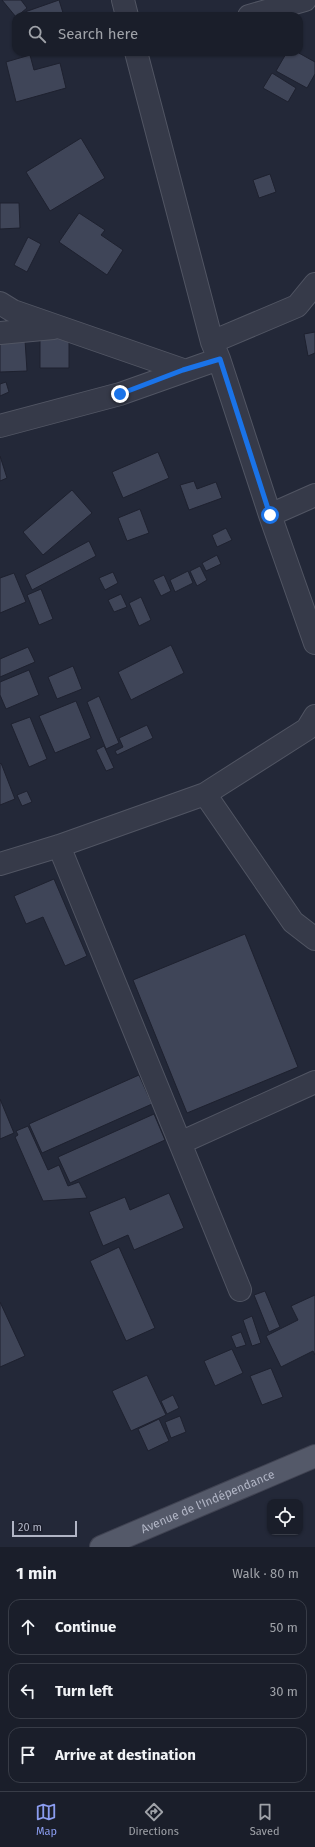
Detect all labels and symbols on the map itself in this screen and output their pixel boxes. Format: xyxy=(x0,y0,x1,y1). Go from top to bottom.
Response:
route end xyxy=(111,385,129,403)
route start xyxy=(261,506,279,524)
street label: Avenue de l'Indépendance xyxy=(139,1467,277,1536)
scale bar xyxy=(12,1519,77,1538)

